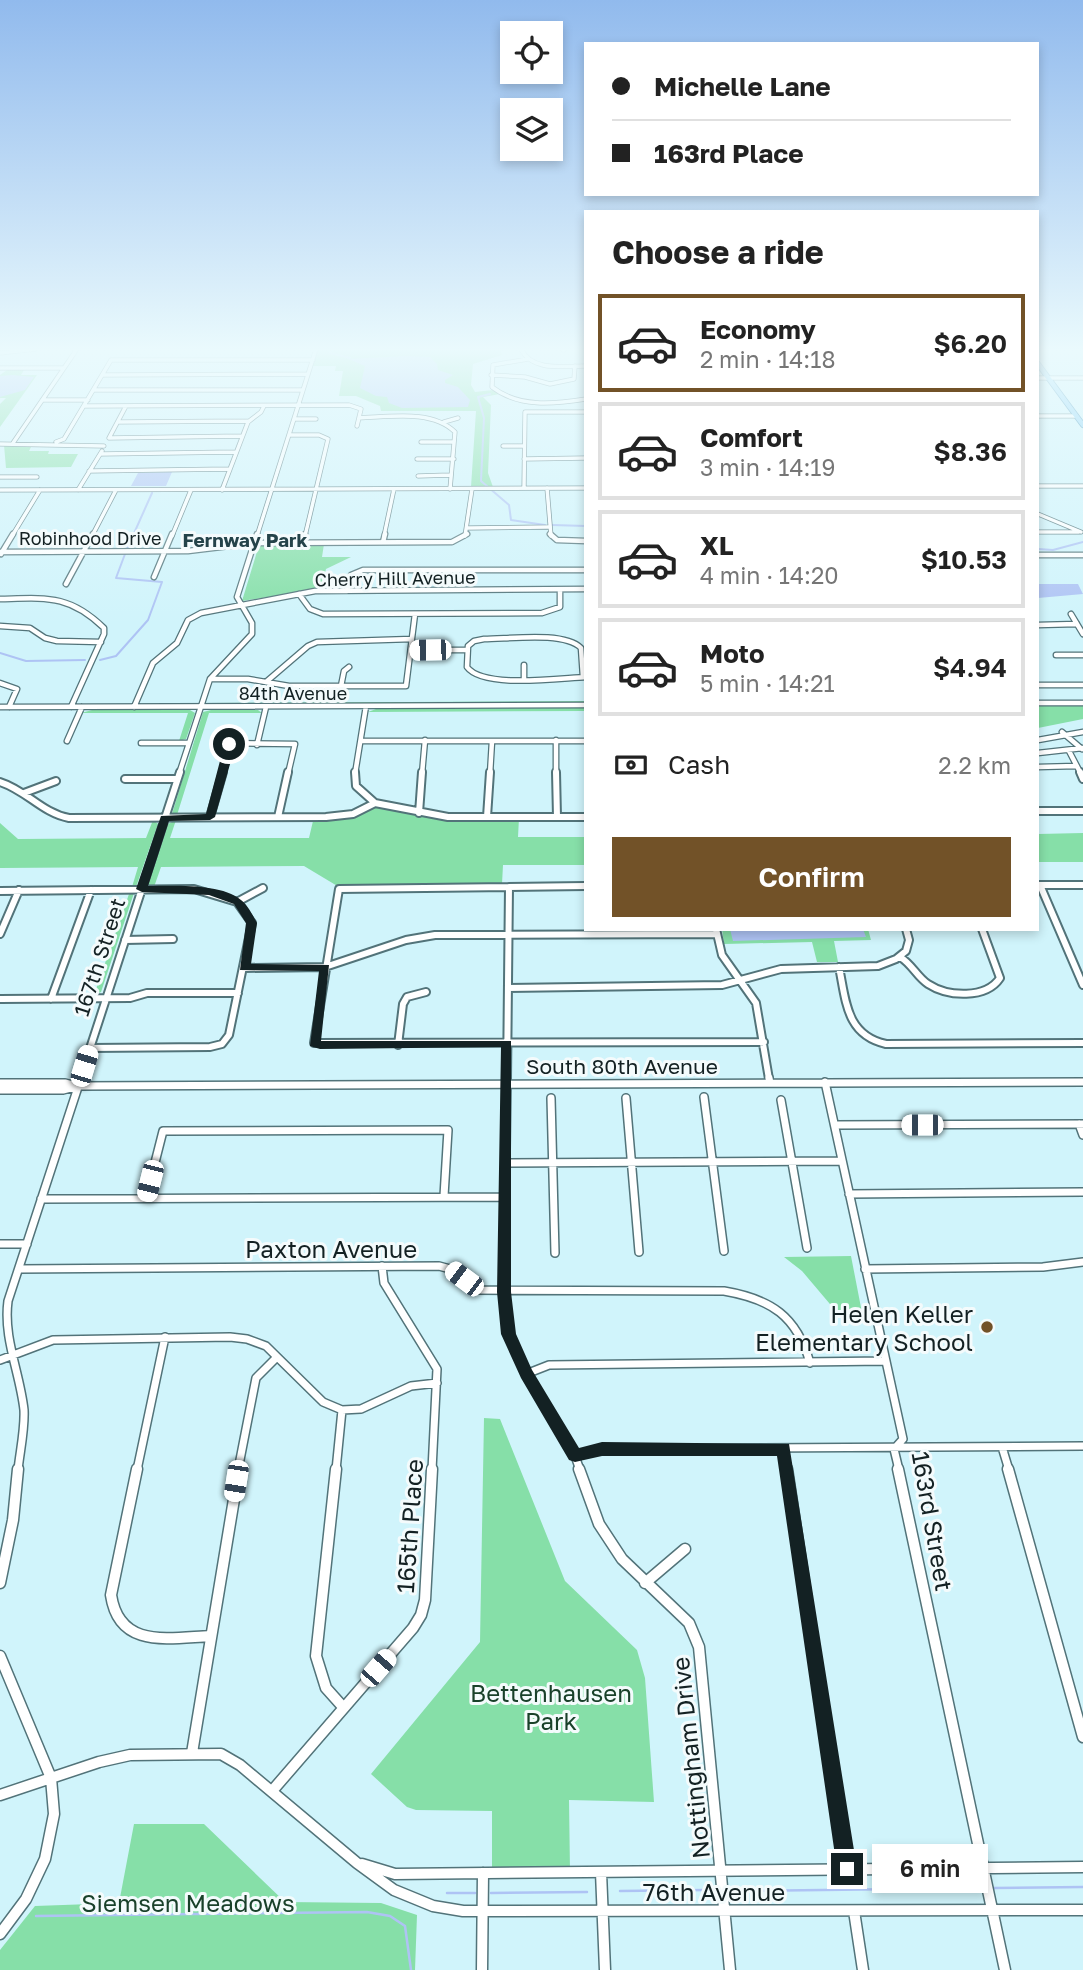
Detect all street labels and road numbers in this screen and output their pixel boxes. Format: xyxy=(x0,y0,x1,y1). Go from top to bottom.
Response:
street label: Robinhood Drive xyxy=(19,527,161,549)
street label: Cherry Hill Avenue xyxy=(314,566,476,590)
street label: 84th Avenue xyxy=(239,682,347,704)
street label: 167th Street xyxy=(68,895,130,1019)
street label: South 80th Avenue xyxy=(526,1053,718,1079)
street label: Paxton Avenue xyxy=(245,1234,417,1263)
street label: 163rd Street xyxy=(906,1449,960,1593)
street label: 165th Place xyxy=(390,1458,428,1594)
street label: Nottingham Drive xyxy=(665,1656,715,1860)
street label: 76th Avenue xyxy=(643,1877,785,1906)

